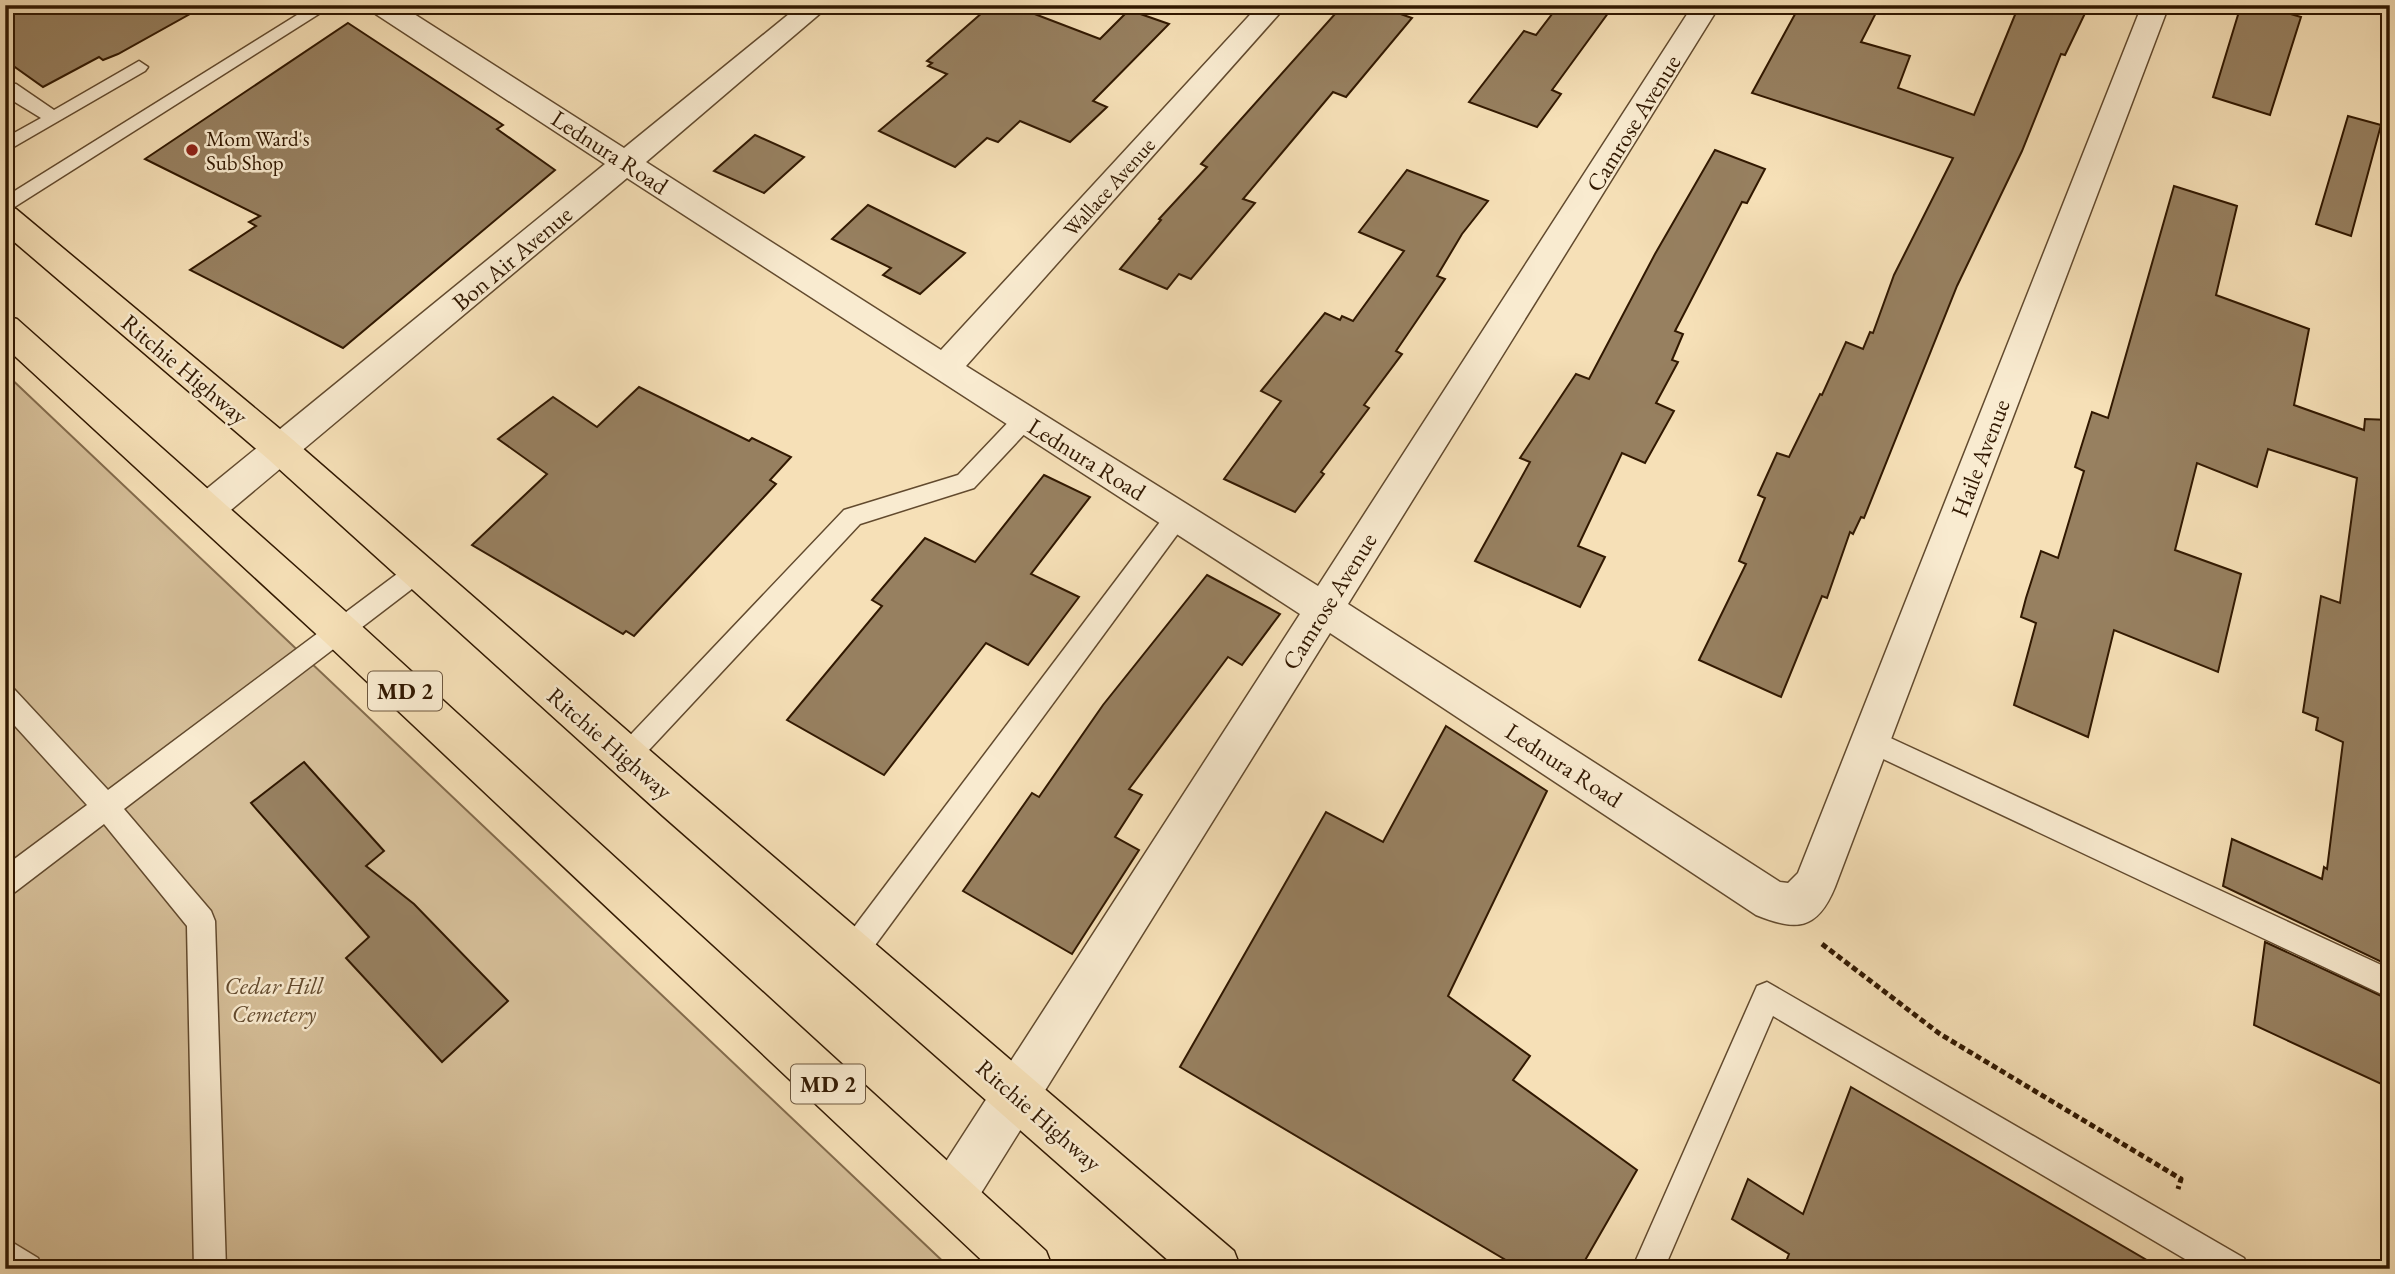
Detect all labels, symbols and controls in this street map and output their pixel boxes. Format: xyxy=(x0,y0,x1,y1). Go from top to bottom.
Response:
street label: Camrose Avenue xyxy=(1579,49,1687,197)
street label: Lednura Road xyxy=(546,103,675,202)
place label: Mom Ward's Sub Shop xyxy=(206,125,310,176)
street label: Wallace Avenue xyxy=(1057,132,1161,242)
marker: Mom Ward's Sub Shop xyxy=(184,142,200,158)
street label: Bon Air Avenue xyxy=(445,199,579,317)
street label: Ritchie Highway xyxy=(115,307,255,431)
street label: Haile Avenue xyxy=(1943,395,2017,521)
street label: Lednura Road xyxy=(1022,411,1152,508)
street label: Camrose Avenue xyxy=(1275,527,1383,675)
road number: MD 2 xyxy=(368,671,442,710)
street label: Ritchie Highway xyxy=(541,680,679,806)
street label: Lednura Road xyxy=(1500,716,1629,815)
park label: Cedar Hill Cemetery xyxy=(225,970,325,1029)
street label: Ritchie Highway xyxy=(970,1052,1108,1178)
road number: MD 2 xyxy=(791,1064,865,1104)

